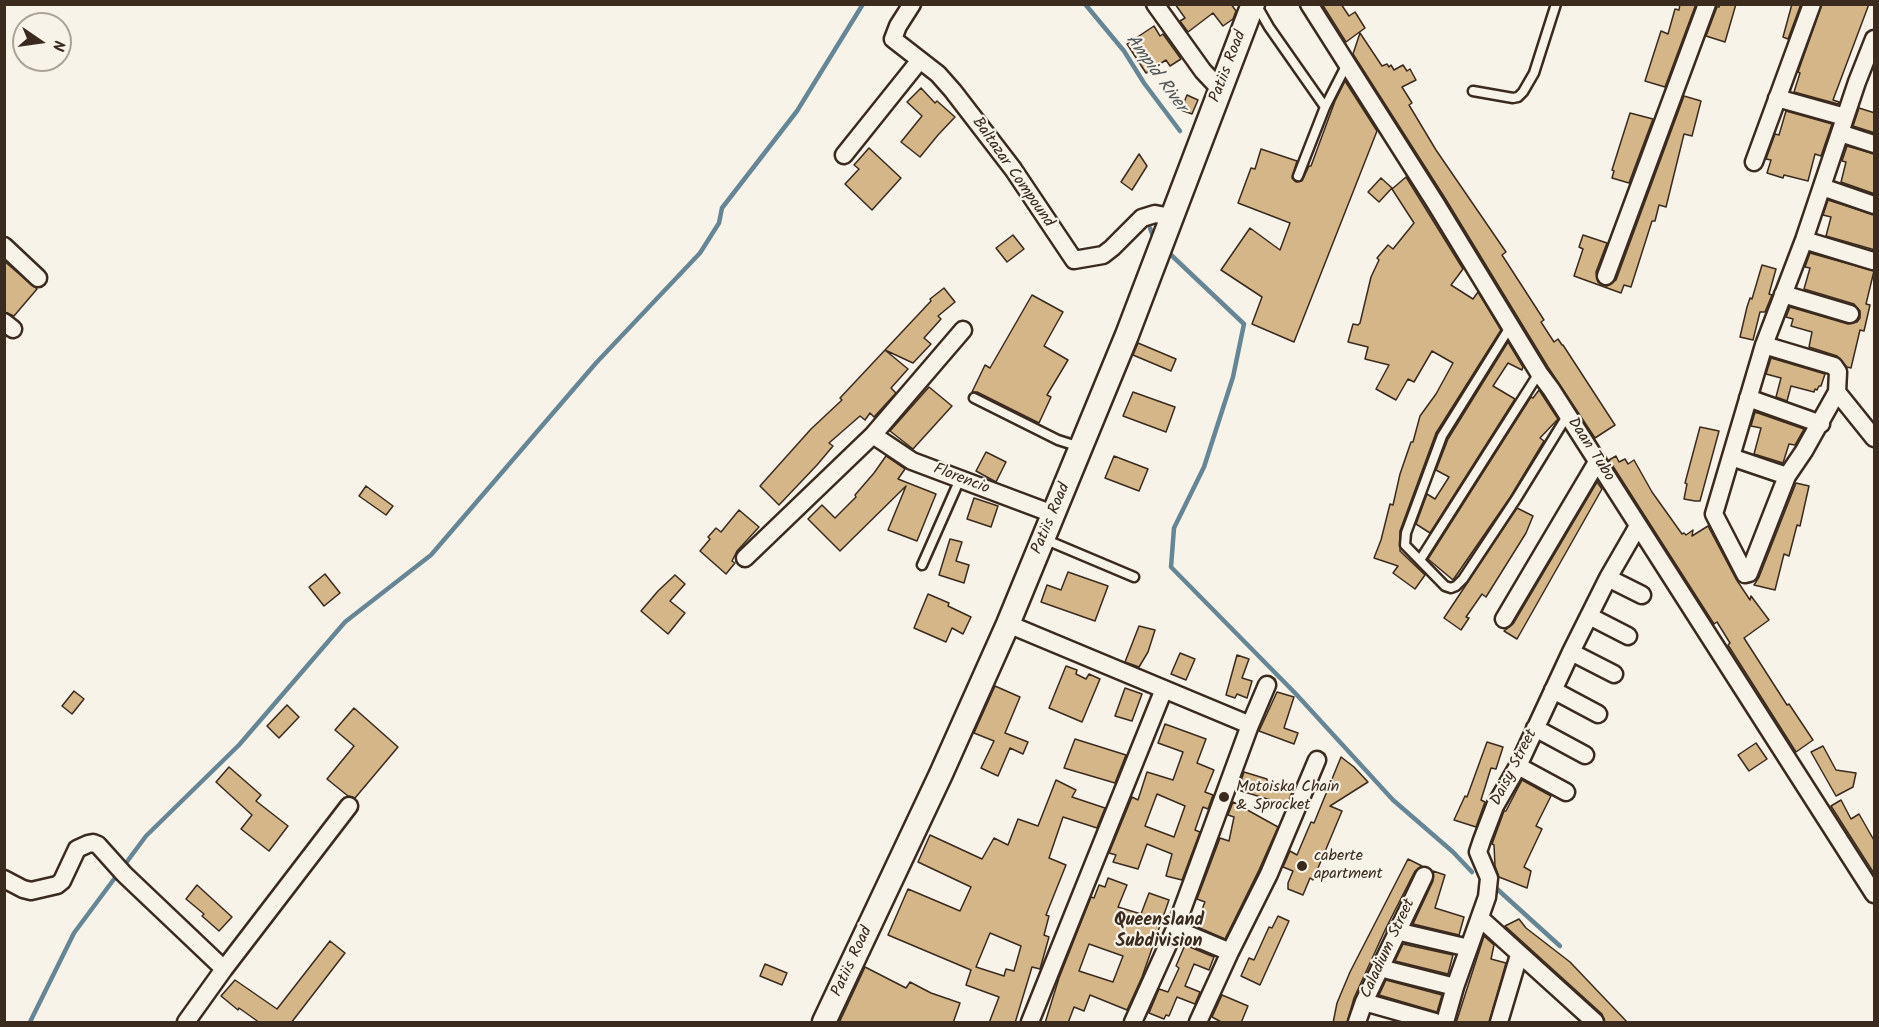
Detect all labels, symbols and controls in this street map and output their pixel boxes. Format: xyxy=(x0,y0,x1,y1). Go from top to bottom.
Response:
north arrow xyxy=(12,12,72,72)
street label: Patiis Road xyxy=(1207,28,1251,106)
water label: Ampid River xyxy=(1120,31,1190,117)
text: N xyxy=(45,38,71,53)
street label: Baltazar Compound xyxy=(967,114,1057,232)
street label: Daan Tubo xyxy=(1562,415,1618,485)
street label: Florencio xyxy=(930,461,992,499)
street label: Patiis Road xyxy=(1028,481,1076,557)
street label: Daisy Street xyxy=(1488,727,1542,809)
place label: Motoiska Chain & Sprocket xyxy=(1236,778,1339,816)
marker: Motoiska Chain & Sprocket xyxy=(1217,790,1231,804)
place label: caberte apartment xyxy=(1314,847,1383,885)
marker: caberte apartment xyxy=(1295,859,1309,873)
street label: Caladium Street xyxy=(1358,896,1420,1002)
district label: Queensland Subdivision xyxy=(1114,911,1204,954)
street label: Patiis Road xyxy=(828,924,878,1000)

